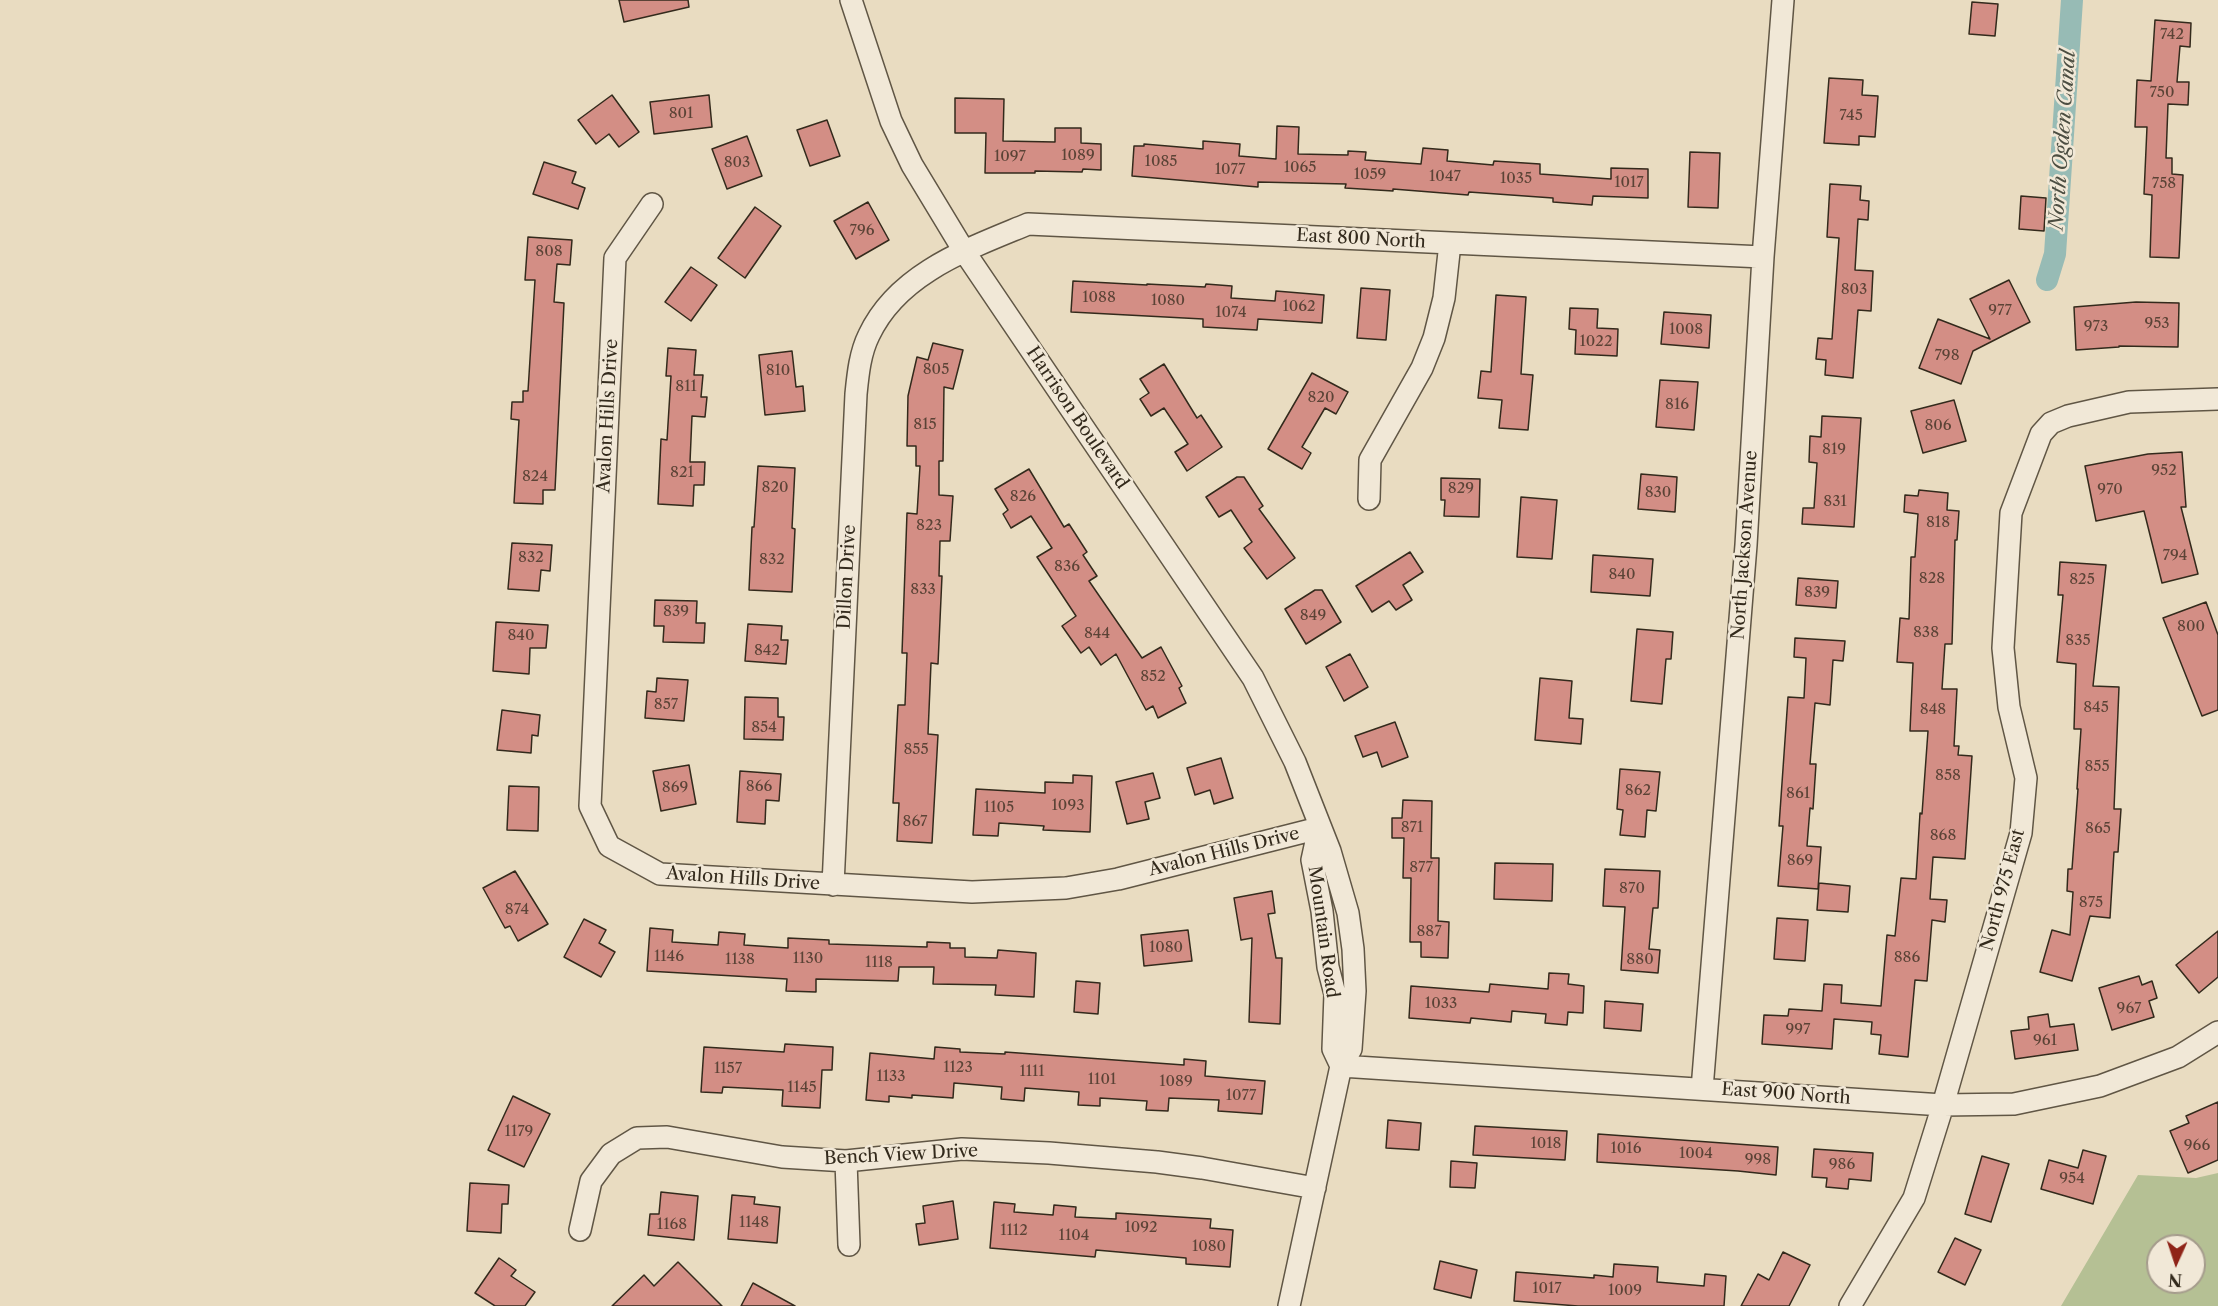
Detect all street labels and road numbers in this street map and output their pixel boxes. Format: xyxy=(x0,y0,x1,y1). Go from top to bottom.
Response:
street label: East 800 North xyxy=(1296,225,1426,253)
street label: Avalon Hills Drive xyxy=(593,338,623,494)
street label: Harrison Boulevard xyxy=(1021,343,1133,493)
street label: North Jackson Avenue xyxy=(1728,450,1762,640)
street label: Dillon Drive xyxy=(833,524,861,630)
street label: Avalon Hills Drive xyxy=(1146,823,1302,881)
street label: North 975 East xyxy=(1976,827,2030,953)
street label: Avalon Hills Drive xyxy=(665,863,821,895)
street label: Mountain Road xyxy=(1303,865,1343,999)
street label: East 900 North xyxy=(1721,1079,1851,1109)
street label: Bench View Drive xyxy=(823,1140,979,1170)

